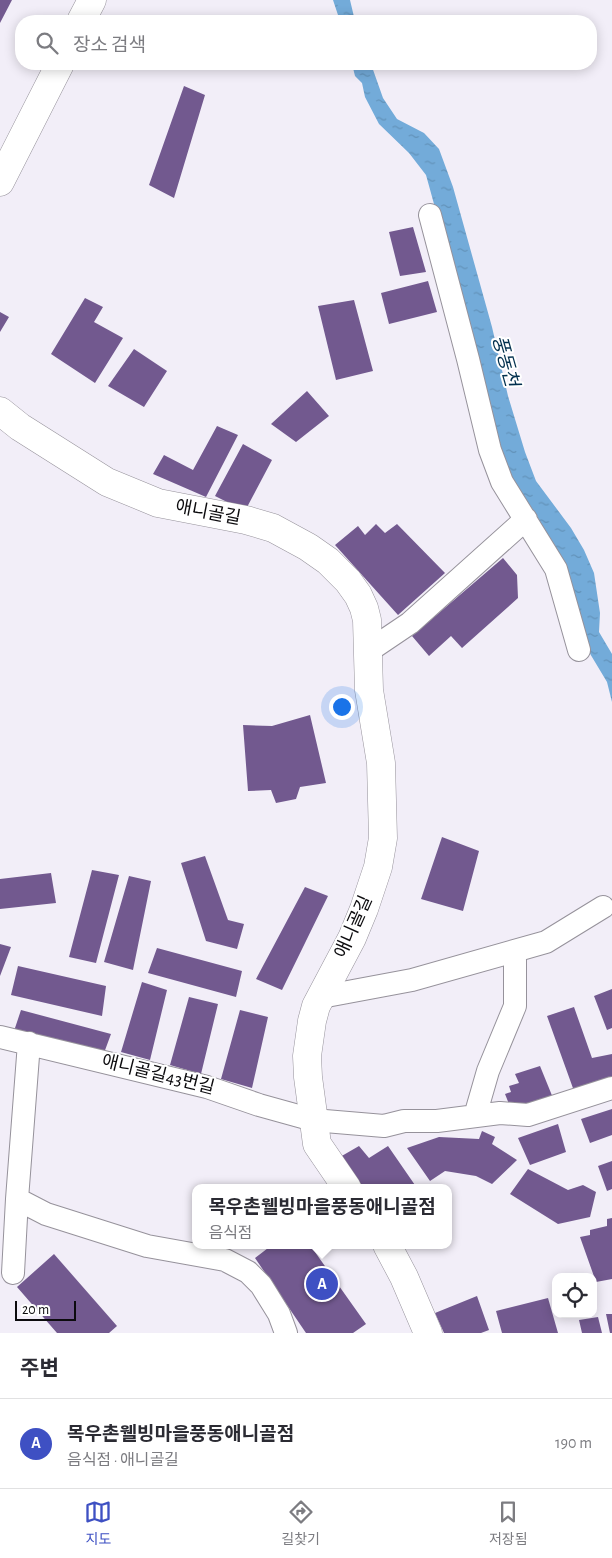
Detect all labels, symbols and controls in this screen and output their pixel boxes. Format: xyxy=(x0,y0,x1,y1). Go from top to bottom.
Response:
search box xyxy=(15,15,597,70)
icon: search xyxy=(33,29,61,57)
text: 장소 검색 xyxy=(73,36,146,55)
water label: 풍동천 xyxy=(489,333,523,390)
street label: 애니골길 xyxy=(174,496,243,528)
your location xyxy=(329,694,355,720)
street label: 애니골길 xyxy=(330,892,376,961)
street label: 애니골길43번길 xyxy=(100,1050,217,1098)
popup xyxy=(192,1184,452,1249)
text: 목우촌웰빙마을풍동애니골점 xyxy=(208,1198,436,1217)
text: 음식점 xyxy=(208,1225,253,1241)
pin: A xyxy=(306,1265,338,1303)
map controls xyxy=(552,1273,597,1318)
button: locate xyxy=(552,1273,597,1318)
scale bar xyxy=(15,1298,76,1321)
text: 20 m xyxy=(22,1303,49,1317)
text: 주변 xyxy=(20,1358,59,1379)
text: 목우촌웰빙마을풍동애니골점 xyxy=(67,1425,294,1444)
text: A xyxy=(31,1435,41,1451)
text: 190 m xyxy=(555,1435,592,1451)
text: 음식점 · 애니골길 xyxy=(67,1452,179,1468)
tab: 지도 xyxy=(84,1498,112,1549)
tab: 길찾기 xyxy=(281,1498,320,1549)
tab: 저장됨 xyxy=(489,1498,528,1549)

